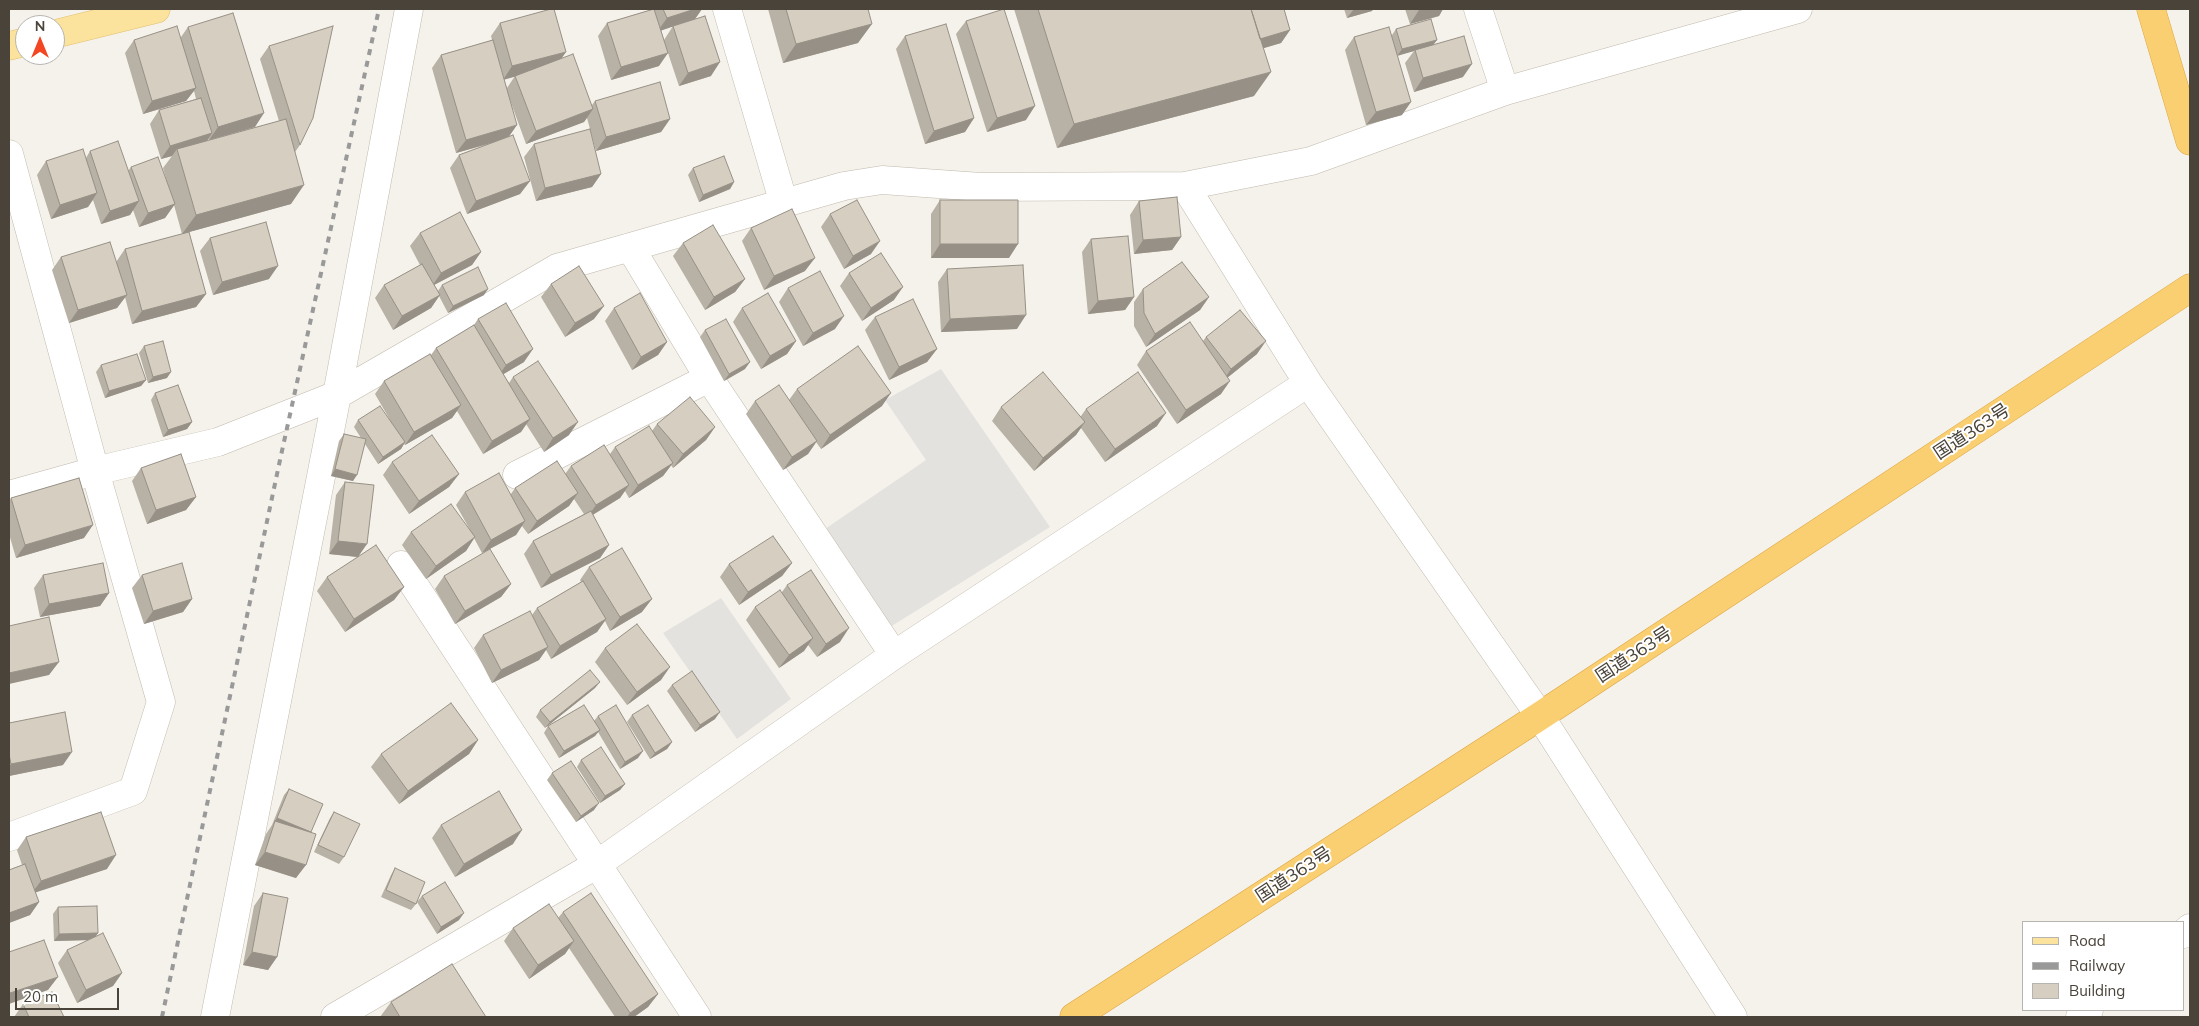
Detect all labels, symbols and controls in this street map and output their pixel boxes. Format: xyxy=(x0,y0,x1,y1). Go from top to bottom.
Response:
north arrow xyxy=(15,15,65,65)
text: N xyxy=(35,17,45,35)
street label: 国道363号 xyxy=(1930,399,2014,465)
street label: 国道363号 xyxy=(1592,622,1676,688)
street label: 国道363号 xyxy=(1252,842,1336,908)
legend xyxy=(2022,921,2184,1011)
text: Road xyxy=(2069,931,2106,950)
text: Railway xyxy=(2069,956,2125,975)
scale bar xyxy=(18,978,121,1010)
text: Building xyxy=(2069,981,2125,1000)
text: 20 m xyxy=(23,987,58,1006)

